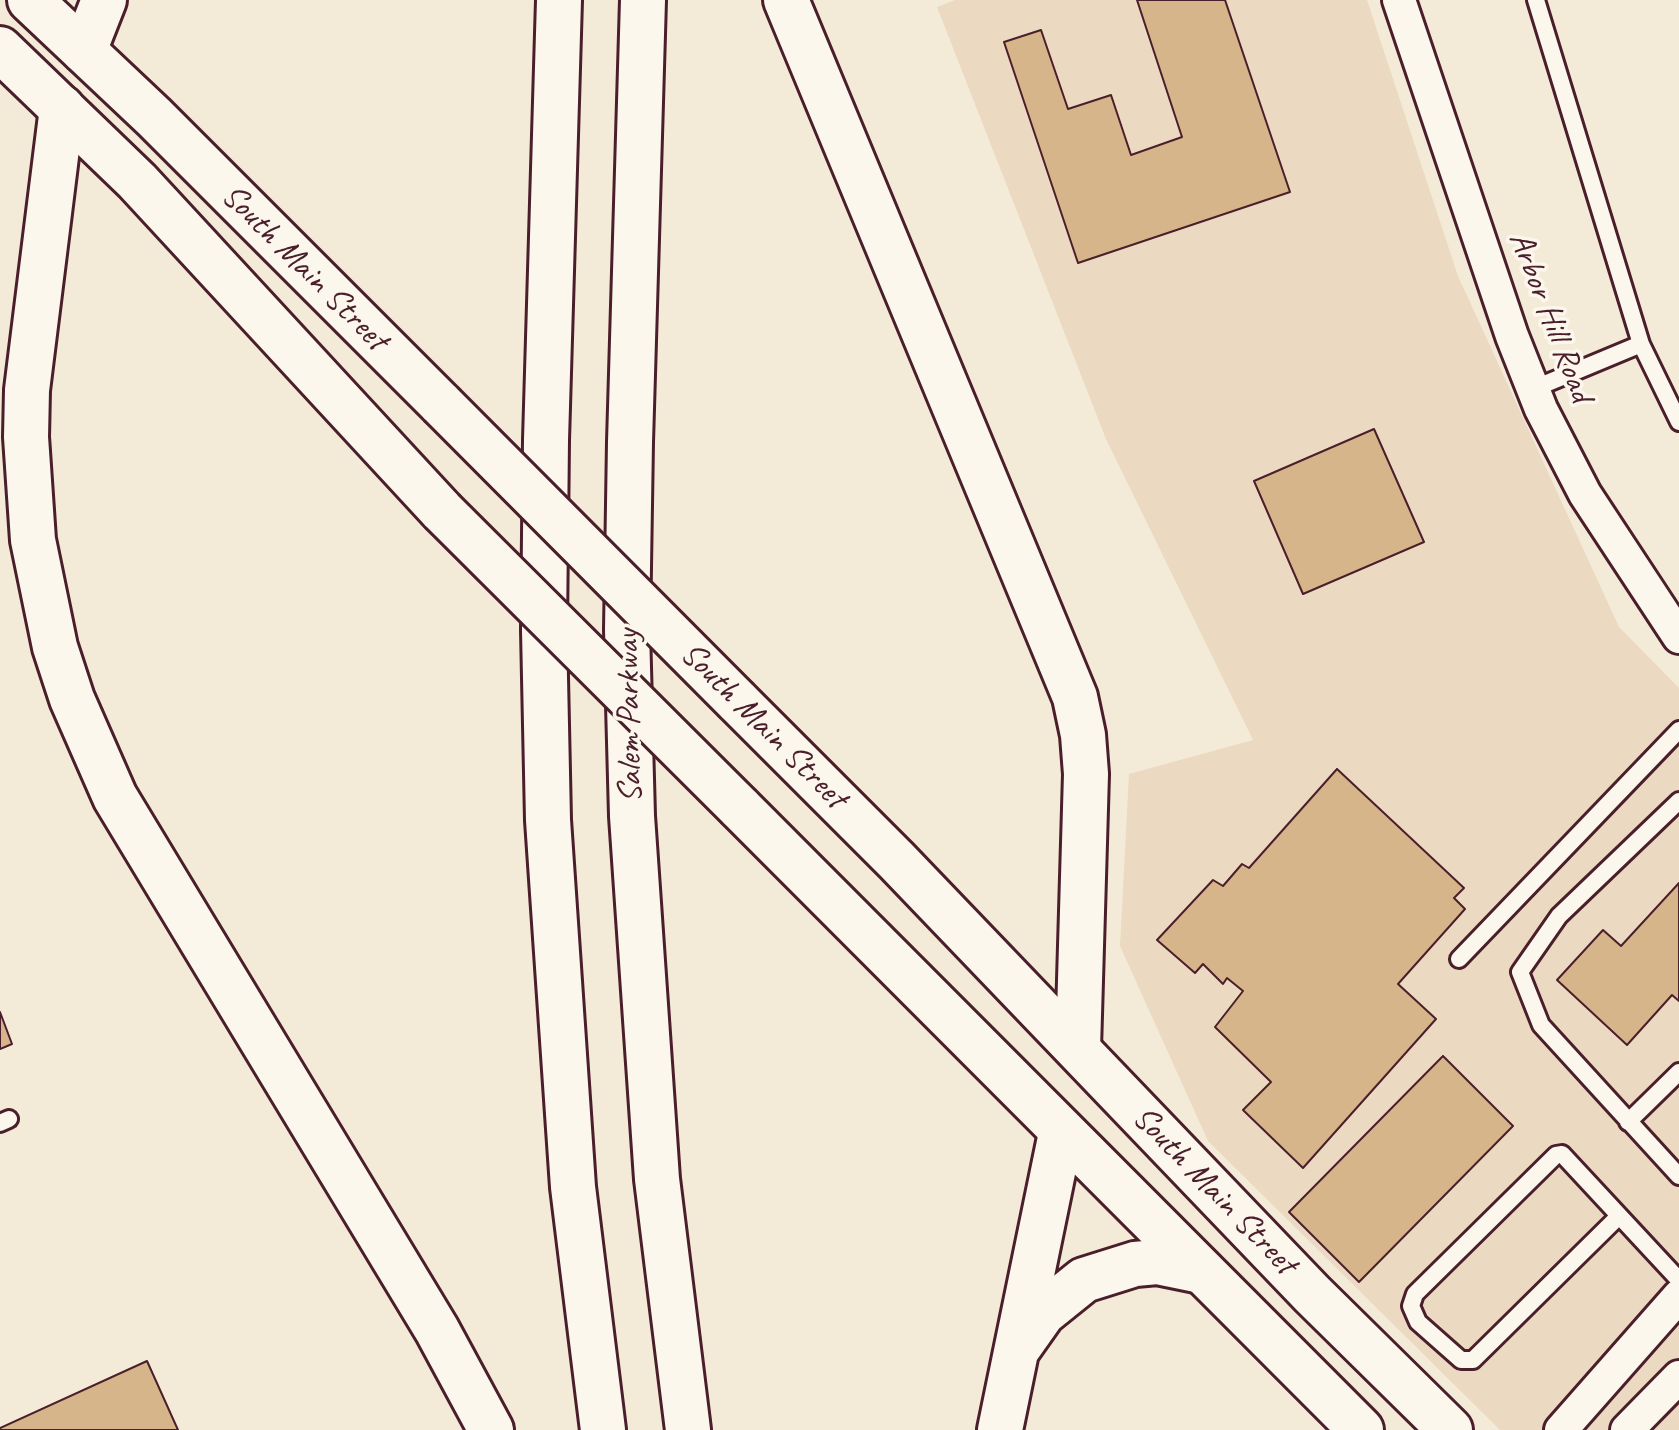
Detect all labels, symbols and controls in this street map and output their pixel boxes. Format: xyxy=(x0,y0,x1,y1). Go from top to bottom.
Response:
street label: South Main Street xyxy=(212,176,396,360)
street label: Arbor Hill Road xyxy=(1499,226,1601,408)
street label: Salem Parkway xyxy=(608,629,652,803)
street label: South Main Street xyxy=(671,634,855,818)
street label: South Main Street xyxy=(1123,1098,1305,1284)

